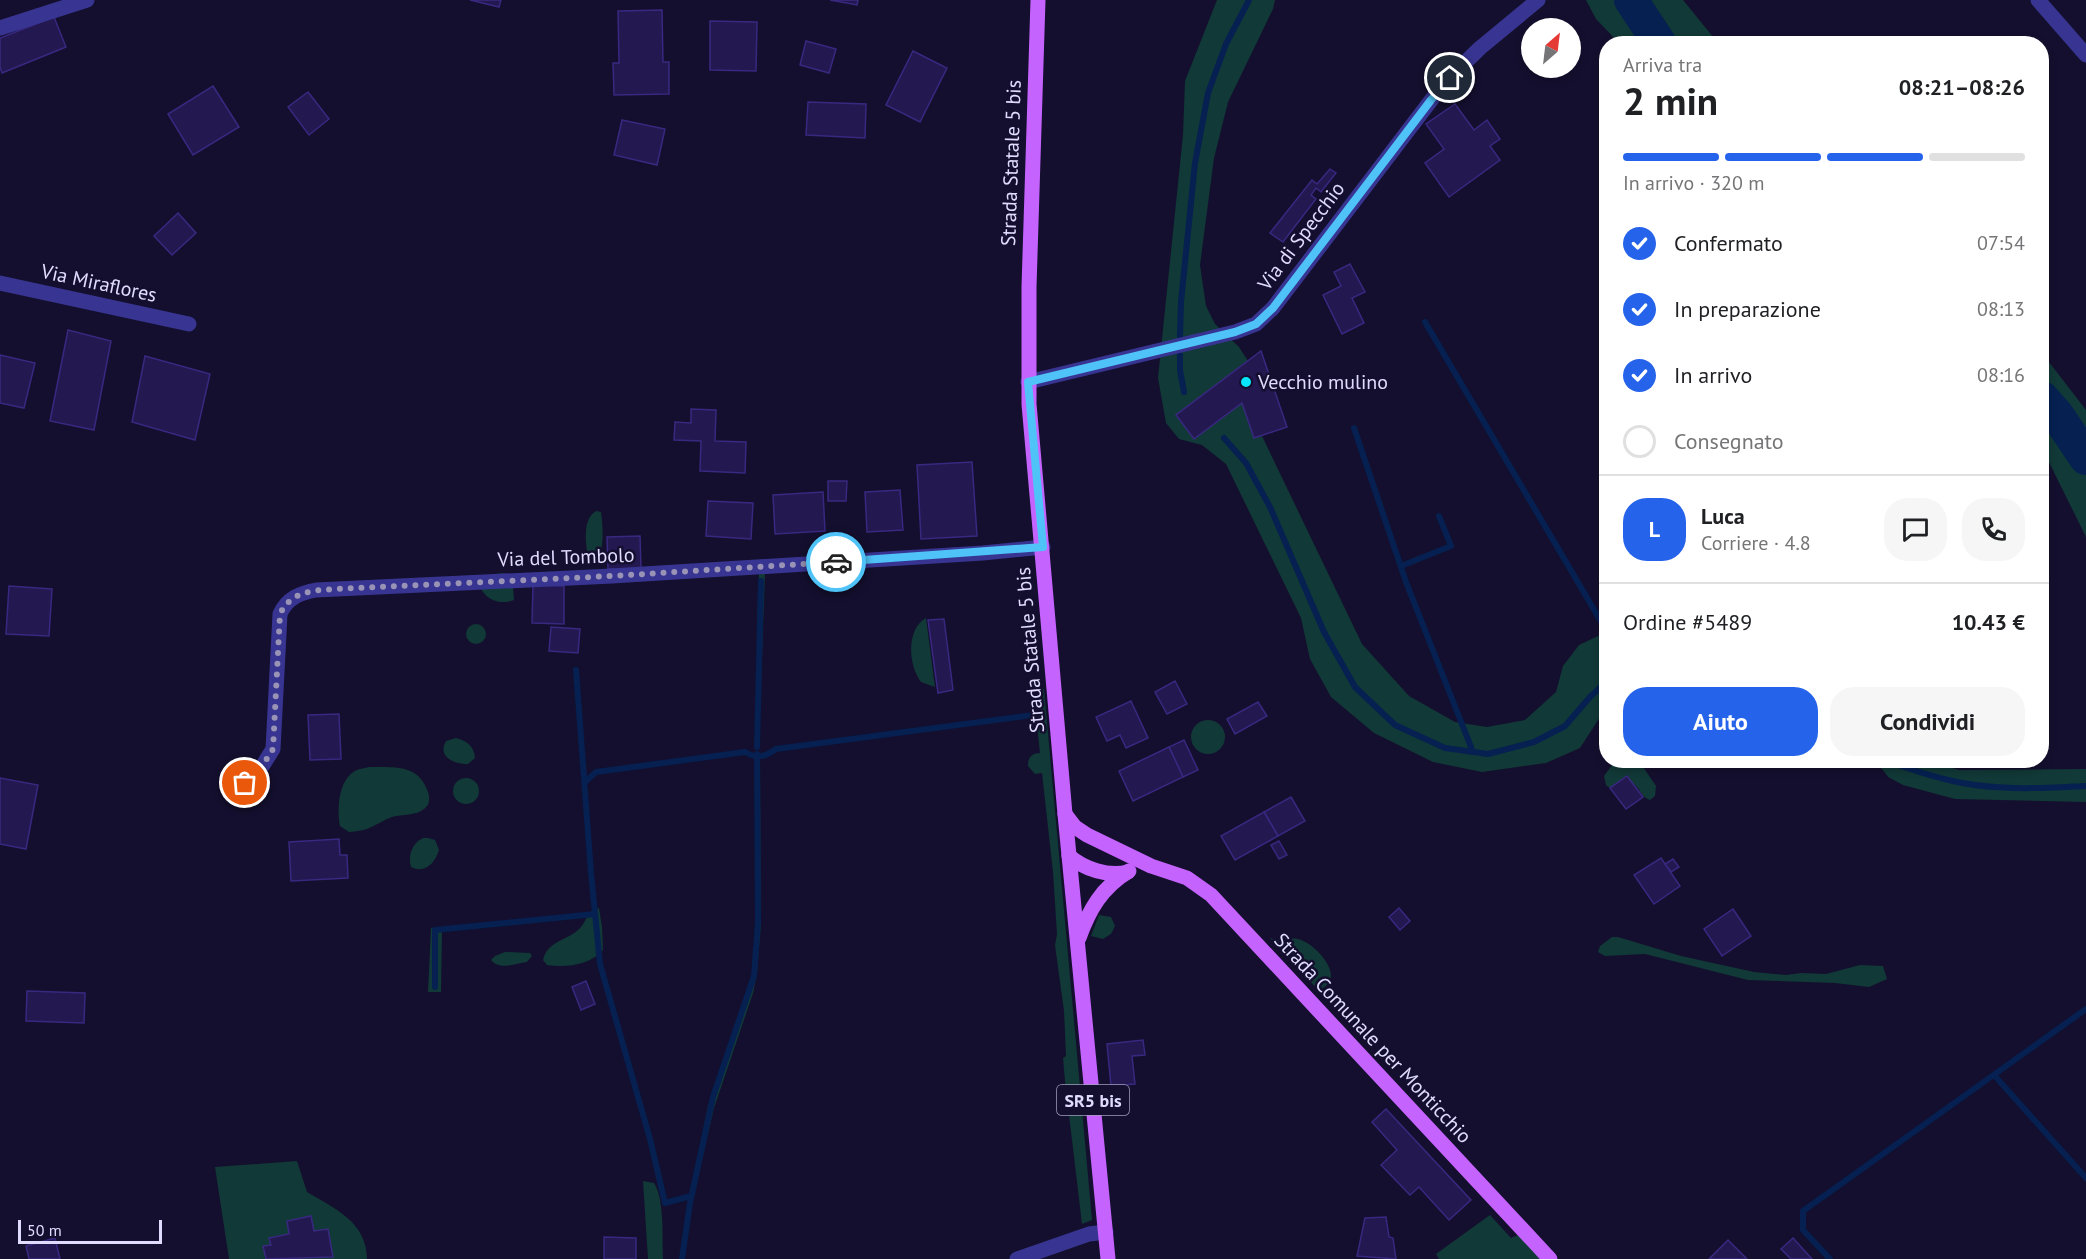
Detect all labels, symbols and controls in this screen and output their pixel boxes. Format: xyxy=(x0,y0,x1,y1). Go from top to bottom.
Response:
north arrow xyxy=(1521,18,1581,78)
map controls xyxy=(1521,18,1581,78)
pin xyxy=(1424,52,1475,103)
text: Arriva tra xyxy=(1623,52,1702,78)
icon: home xyxy=(1433,61,1466,94)
text: 08:21–08:26 xyxy=(1899,73,2025,101)
text: 2 min xyxy=(1623,75,1718,126)
street label: Strada Statale 5 bis xyxy=(995,79,1027,247)
text: In arrivo · 320 m xyxy=(1623,170,1764,196)
street label: Via di Specchio xyxy=(1251,176,1350,296)
icon: check xyxy=(1623,227,1656,260)
text: Confermato xyxy=(1674,229,1783,257)
text: 07:54 xyxy=(1977,230,2025,256)
street label: Via Miraflores xyxy=(38,258,159,308)
icon: check xyxy=(1623,293,1656,326)
text: In preparazione xyxy=(1674,295,1821,323)
text: 08:13 xyxy=(1977,296,2025,322)
icon: check xyxy=(1623,359,1656,392)
text: In arrivo xyxy=(1674,361,1752,389)
text: 08:16 xyxy=(1977,362,2025,388)
place label: Vecchio mulino xyxy=(1257,369,1388,395)
marker: Vecchio mulino xyxy=(1239,375,1253,389)
text: Consegnato xyxy=(1674,427,1784,455)
button: chat xyxy=(1884,498,1947,561)
button: phone xyxy=(1962,498,2025,561)
text: Luca xyxy=(1701,502,1745,530)
text: L xyxy=(1649,515,1660,543)
text: Corriere · 4.8 xyxy=(1701,530,1811,556)
courier xyxy=(806,532,866,592)
street label: Via del Tombolo xyxy=(496,542,635,572)
icon: car xyxy=(820,546,853,579)
street label: Strada Statale 5 bis xyxy=(1010,566,1050,734)
text: Ordine #5489 xyxy=(1623,608,1752,636)
text: 10.43 € xyxy=(1952,608,2025,636)
button: Aiuto xyxy=(1623,687,1818,756)
button: Condividi xyxy=(1830,687,2025,756)
pin xyxy=(219,757,270,808)
icon: bag xyxy=(228,766,261,799)
street label: Strada Comunale per Monticchio xyxy=(1269,927,1477,1149)
road number: SR5 bis xyxy=(1057,1085,1129,1115)
scale bar xyxy=(18,1217,162,1244)
text: 50 m xyxy=(27,1220,62,1240)

